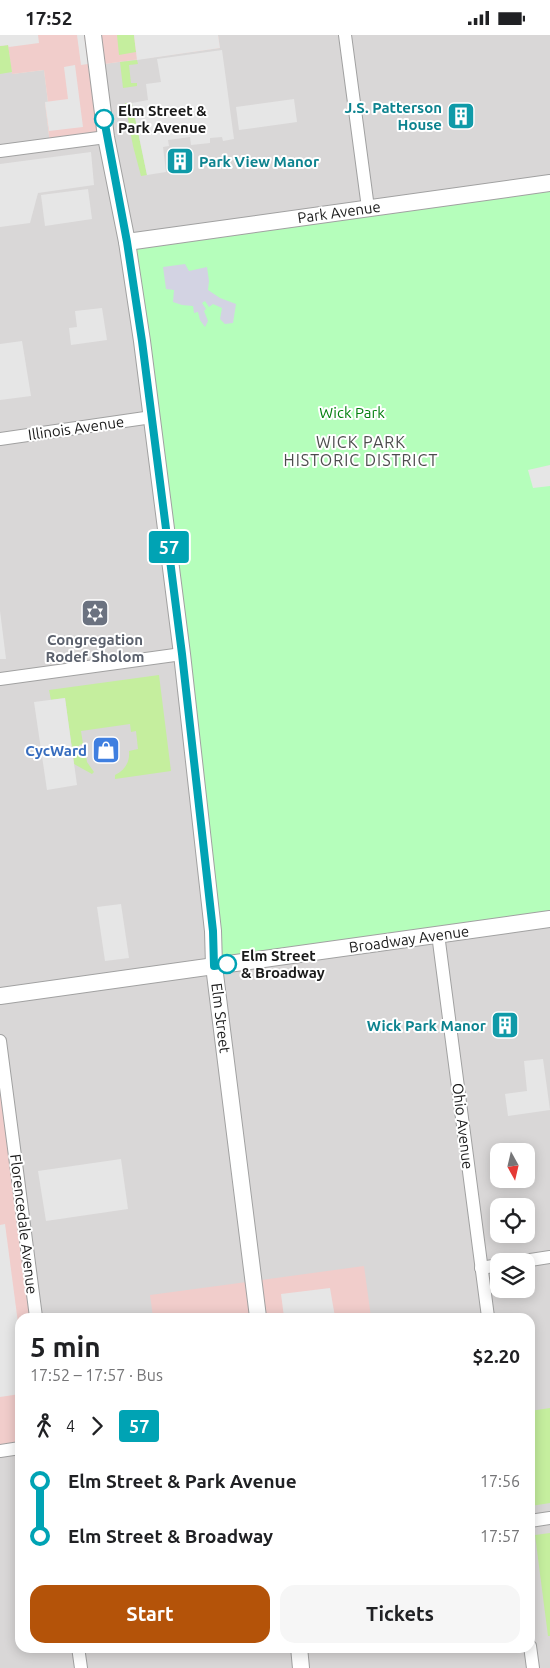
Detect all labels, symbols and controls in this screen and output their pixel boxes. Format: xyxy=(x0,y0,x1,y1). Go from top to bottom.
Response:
text: 17:52 xyxy=(25,7,73,29)
place label: J.S. Patterson House xyxy=(345,99,442,133)
building icon: J.S. Patterson House xyxy=(446,101,476,131)
place label: Elm Street & Park Avenue xyxy=(118,102,207,136)
marker: Elm Street & Park Avenue xyxy=(94,109,114,129)
building icon: Park View Manor xyxy=(165,146,195,176)
place label: Park View Manor xyxy=(199,153,320,170)
street label: Park Avenue xyxy=(296,198,382,226)
park label: Wick Park xyxy=(319,404,385,421)
street label: Illinois Avenue xyxy=(27,413,125,443)
district label: WICK PARK HISTORIC DISTRICT xyxy=(284,433,438,469)
line badge: 57 xyxy=(146,531,192,563)
text: 57 xyxy=(159,537,179,557)
synagogue icon: Congregation Rodef Sholom xyxy=(80,598,110,628)
place label: Congregation Rodef Sholom xyxy=(46,631,144,665)
shop icon: CycWard xyxy=(91,735,121,765)
place label: CycWard xyxy=(25,742,87,759)
street label: Broadway Avenue xyxy=(348,922,470,956)
place label: Elm Street & Broadway xyxy=(241,947,325,981)
marker: Elm Street & Broadway xyxy=(217,954,237,974)
street label: Elm Street xyxy=(208,982,234,1054)
building icon: Wick Park Manor xyxy=(490,1010,520,1040)
place label: Wick Park Manor xyxy=(367,1017,487,1034)
street label: Ohio Avenue xyxy=(449,1082,477,1170)
north arrow xyxy=(490,1143,535,1187)
map controls xyxy=(490,1143,535,1298)
street label: Florencedale Avenue xyxy=(7,1153,41,1295)
button: locate xyxy=(490,1198,535,1243)
button: layers xyxy=(490,1253,535,1298)
text: 5 min xyxy=(30,1331,101,1362)
text: $2.20 xyxy=(472,1345,520,1367)
text: 17:52 – 17:57 · Bus xyxy=(30,1366,163,1384)
icon: walk xyxy=(30,1412,58,1440)
icon: forward xyxy=(83,1412,111,1440)
text: 57 xyxy=(129,1416,149,1436)
text: 4 xyxy=(66,1417,75,1435)
text: Elm Street & Park Avenue xyxy=(68,1470,297,1492)
text: 17:56 xyxy=(480,1472,520,1490)
text: Elm Street & Broadway xyxy=(68,1525,273,1547)
text: 17:57 xyxy=(480,1527,520,1545)
button: Start xyxy=(30,1585,270,1643)
button: Tickets xyxy=(280,1585,520,1643)

